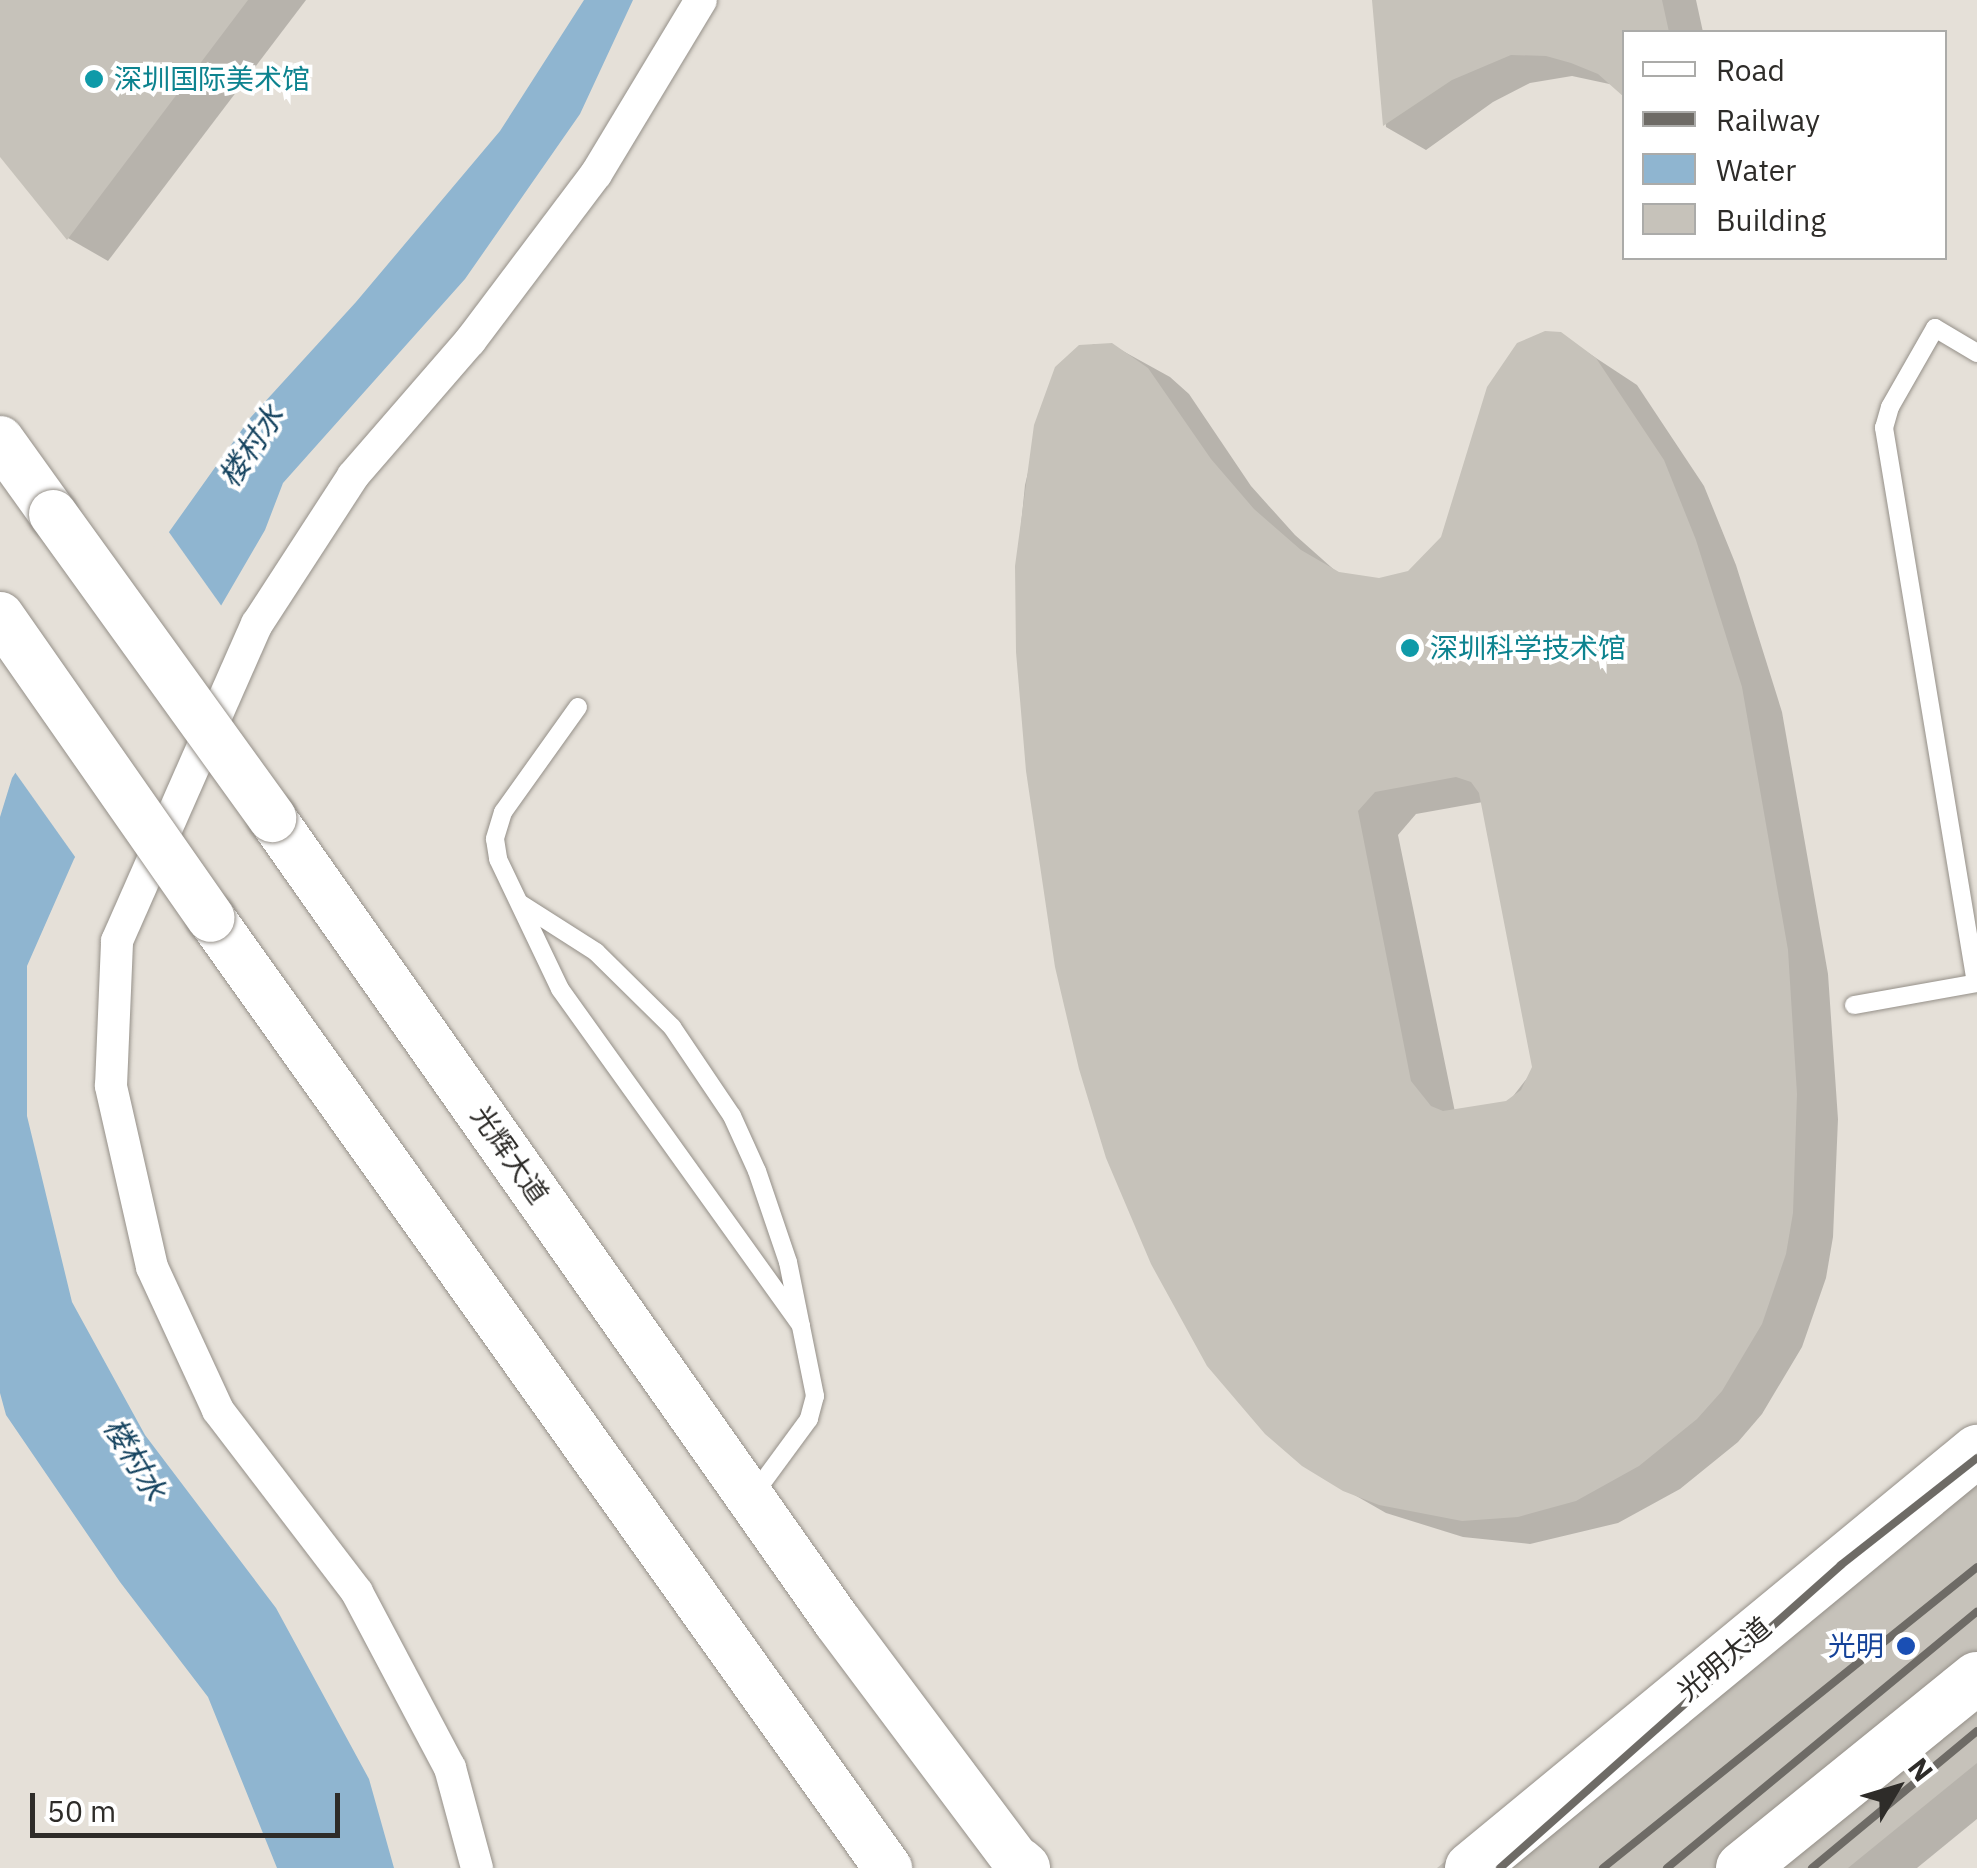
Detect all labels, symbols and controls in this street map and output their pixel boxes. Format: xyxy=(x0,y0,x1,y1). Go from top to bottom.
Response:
legend xyxy=(1622,30,1947,260)
text: Road xyxy=(1716,50,1785,89)
place label: 深圳国际美术馆 xyxy=(114,62,310,96)
marker: 深圳国际美术馆 xyxy=(83,68,105,90)
text: Railway xyxy=(1716,100,1820,139)
text: Water xyxy=(1716,150,1796,189)
text: Building xyxy=(1716,200,1826,239)
water label: 楼村水 xyxy=(211,399,291,493)
place label: 深圳科学技术馆 xyxy=(1430,631,1626,665)
marker: 深圳科学技术馆 xyxy=(1399,637,1421,659)
street label: 光辉大道 xyxy=(464,1099,556,1211)
water label: 楼村水 xyxy=(96,1411,174,1507)
street label: 光明大道 xyxy=(1670,1610,1778,1708)
place label: 光明 xyxy=(1828,1629,1884,1663)
marker: 光明 xyxy=(1893,1633,1919,1659)
north arrow xyxy=(1847,1738,1947,1838)
text: N xyxy=(1900,1750,1942,1789)
scale bar xyxy=(35,1773,345,1835)
text: 50 m xyxy=(47,1791,116,1830)

